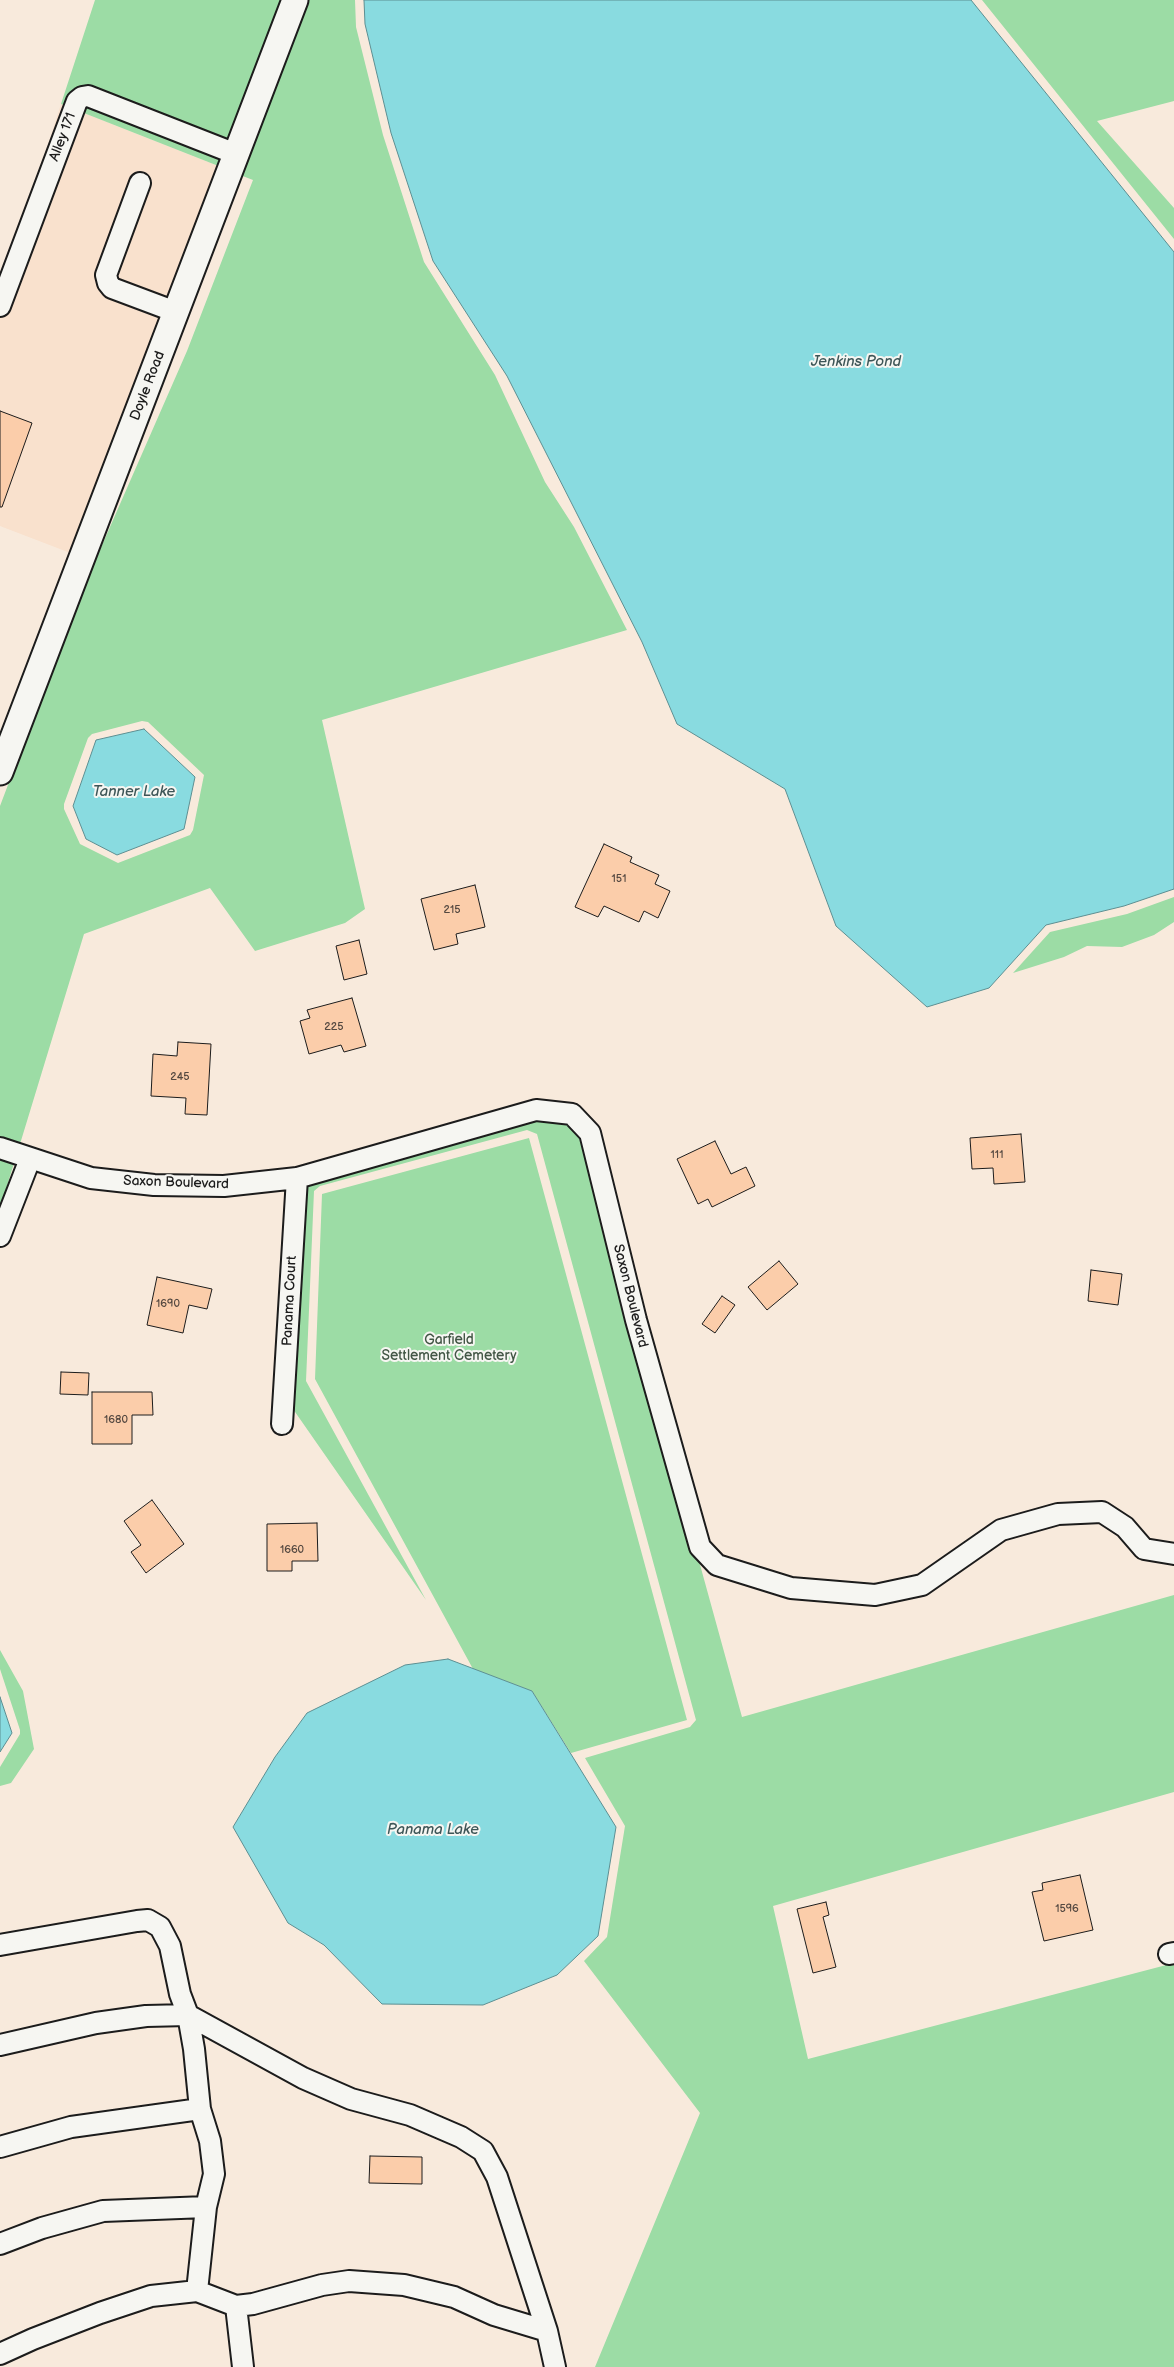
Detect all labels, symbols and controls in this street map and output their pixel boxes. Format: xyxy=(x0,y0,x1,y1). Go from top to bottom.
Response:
street label: Alley 171 xyxy=(46,110,80,164)
street label: Doyle Road xyxy=(127,349,169,423)
water label: Jenkins Pond xyxy=(811,353,901,371)
water label: Tanner Lake xyxy=(93,783,175,801)
house number: 151 xyxy=(612,872,626,886)
house number: 215 xyxy=(444,903,460,917)
house number: 225 xyxy=(324,1020,344,1034)
house number: 245 xyxy=(170,1070,190,1084)
house number: 111 xyxy=(991,1148,1003,1162)
street label: Saxon Boulevard xyxy=(123,1173,229,1193)
street label: Saxon Boulevard xyxy=(609,1243,651,1349)
street label: Panama Court xyxy=(279,1255,301,1347)
house number: 1690 xyxy=(156,1297,180,1311)
park label: Garfield Settlement Cemetery xyxy=(382,1332,516,1364)
house number: 1680 xyxy=(104,1413,128,1427)
house number: 1660 xyxy=(280,1543,304,1557)
water label: Panama Lake xyxy=(387,1821,479,1839)
house number: 1596 xyxy=(1055,1902,1079,1916)

